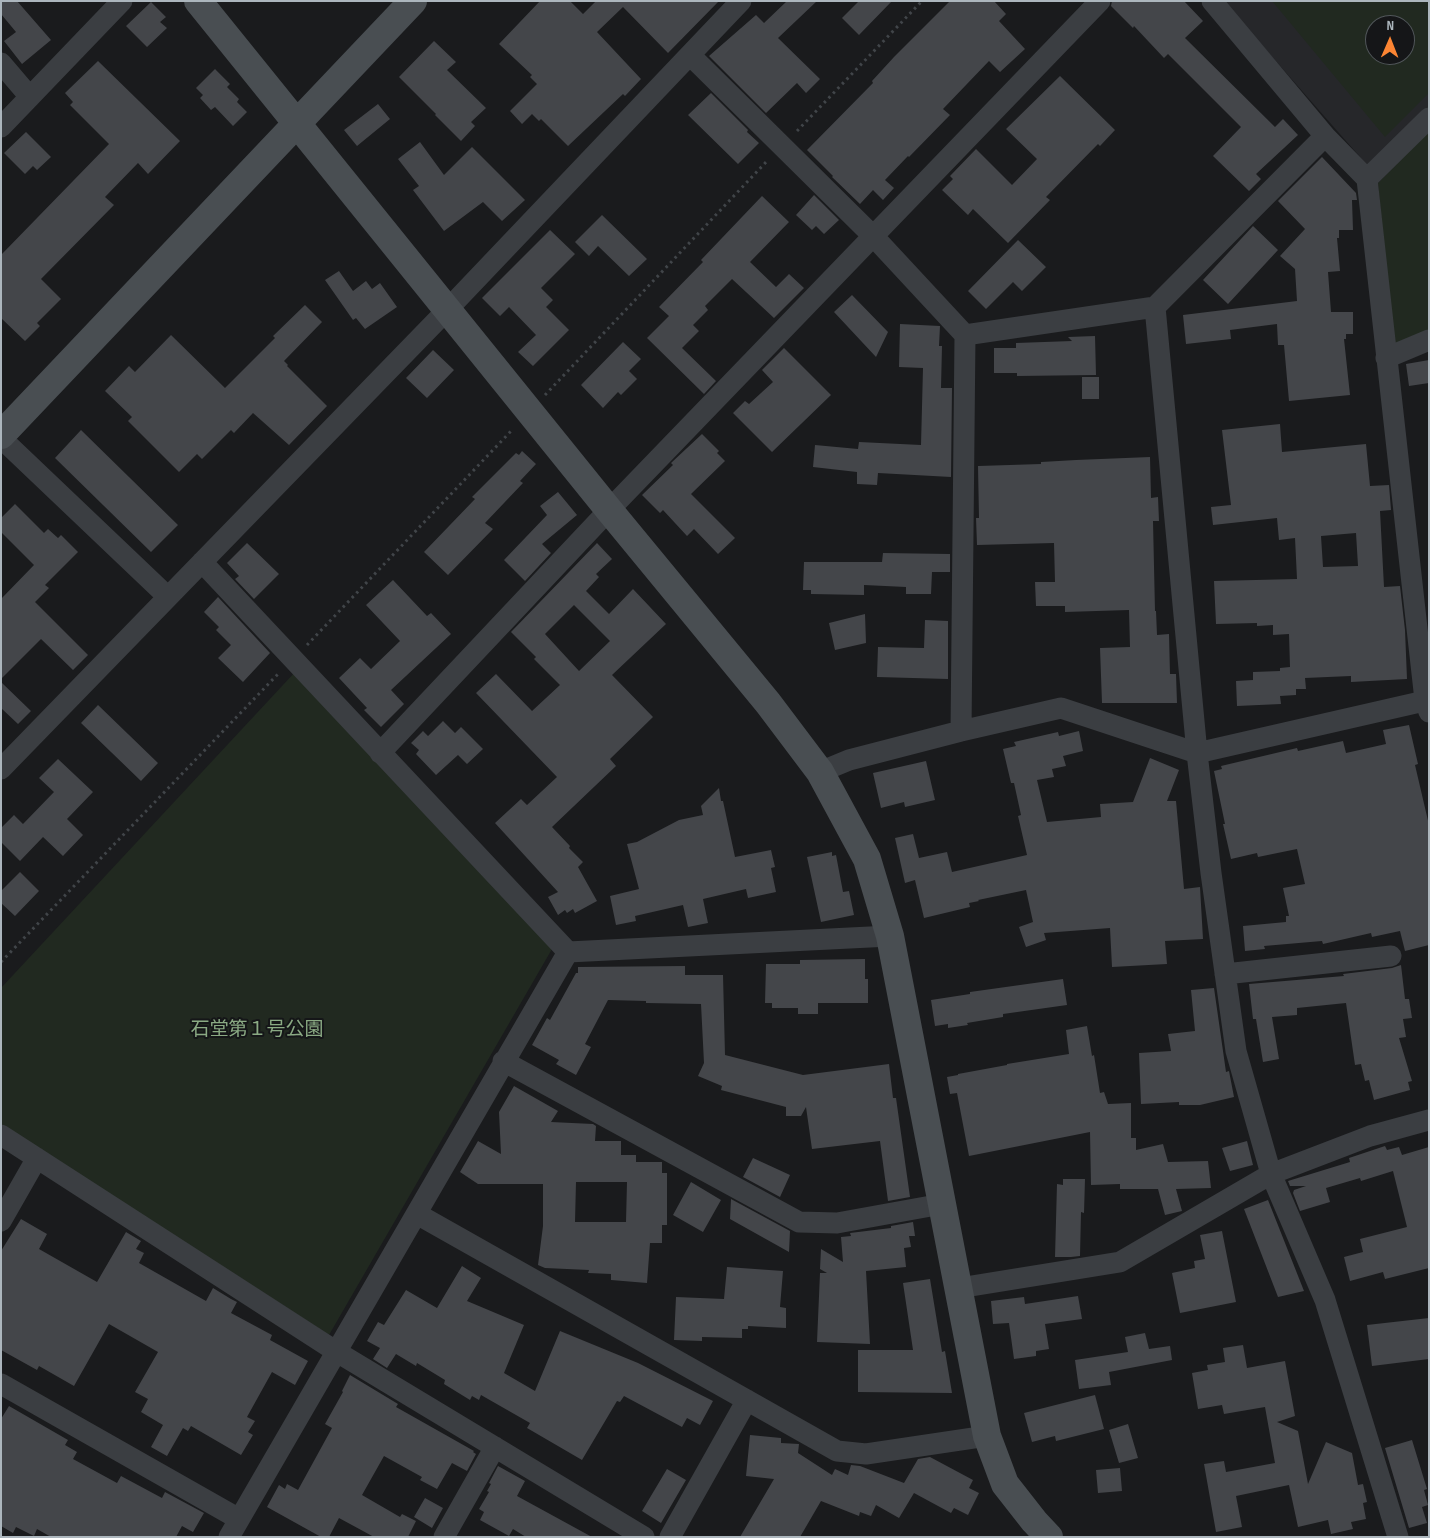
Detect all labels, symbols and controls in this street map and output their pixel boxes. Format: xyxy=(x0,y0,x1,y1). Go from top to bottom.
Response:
north arrow xyxy=(1365,15,1415,65)
text: N xyxy=(1386,17,1394,34)
park label: 石堂第１号公園 xyxy=(191,1019,323,1041)

